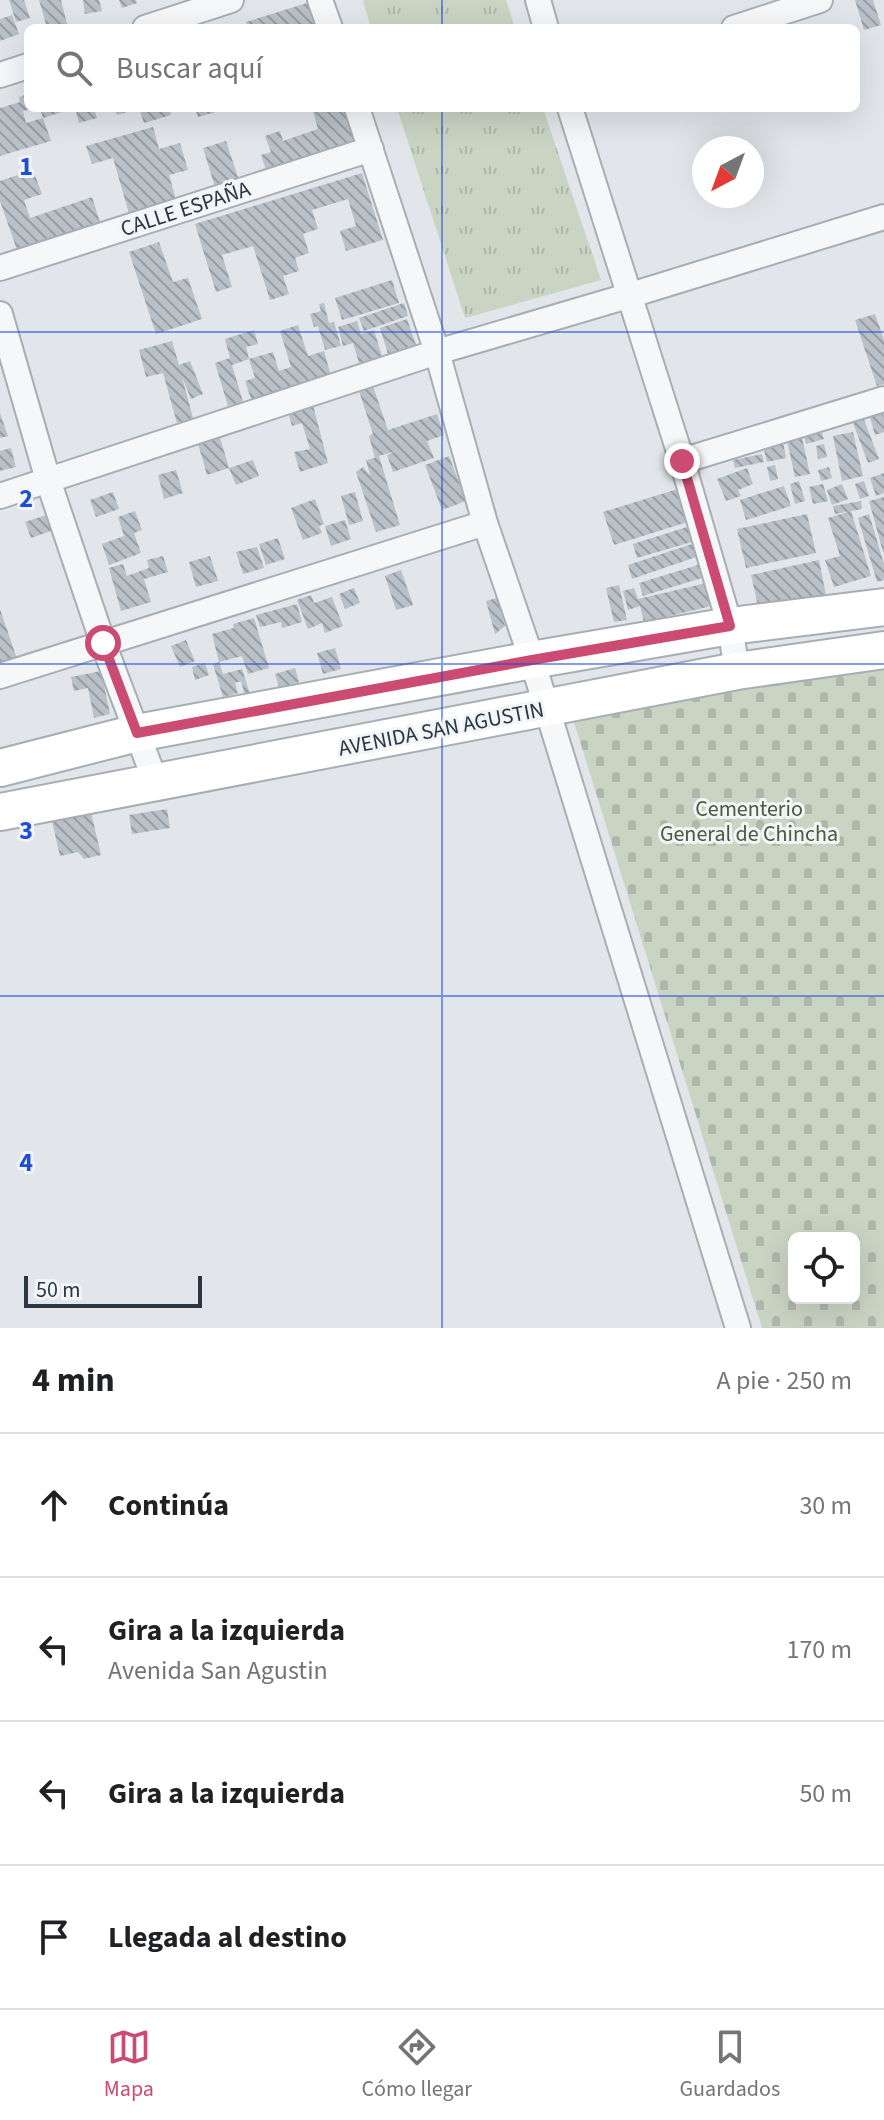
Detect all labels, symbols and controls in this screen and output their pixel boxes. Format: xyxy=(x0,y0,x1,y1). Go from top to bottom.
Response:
search box xyxy=(24,24,860,112)
icon: search xyxy=(52,46,96,90)
text: Buscar aquí xyxy=(116,47,263,90)
north arrow xyxy=(692,136,764,208)
text: 1 xyxy=(19,148,33,185)
street label: CALLE ESPAÑA xyxy=(116,173,254,245)
route end xyxy=(664,443,700,479)
text: 2 xyxy=(19,480,33,517)
route start xyxy=(85,625,121,661)
street label: AVENIDA SAN AGUSTIN xyxy=(336,693,547,765)
park label: Cementerio General de Chincha xyxy=(660,793,838,850)
text: 3 xyxy=(19,812,33,849)
text: 4 xyxy=(19,1144,33,1181)
map controls xyxy=(788,1232,860,1304)
button: locate xyxy=(788,1232,860,1304)
scale bar xyxy=(24,1272,202,1308)
text: 50 m xyxy=(36,1274,81,1306)
text: 4 min xyxy=(32,1356,115,1405)
text: A pie · 250 m xyxy=(717,1362,852,1399)
icon: ahead xyxy=(32,1483,76,1527)
text: Continúa xyxy=(108,1484,229,1527)
text: 30 m xyxy=(799,1487,852,1524)
text: Gira a la izquierda xyxy=(108,1609,345,1652)
icon: left xyxy=(32,1627,76,1671)
text: 170 m xyxy=(786,1631,852,1668)
text: Avenida San Agustin xyxy=(108,1652,328,1689)
icon: left xyxy=(32,1771,76,1815)
text: Gira a la izquierda xyxy=(108,1772,345,1815)
text: 50 m xyxy=(799,1775,852,1812)
icon: arrive xyxy=(32,1915,76,1959)
text: Llegada al destino xyxy=(108,1916,347,1959)
tab: Mapa xyxy=(104,2025,154,2105)
tab: Cómo llegar xyxy=(361,2025,472,2105)
tab: Guardados xyxy=(680,2025,780,2105)

